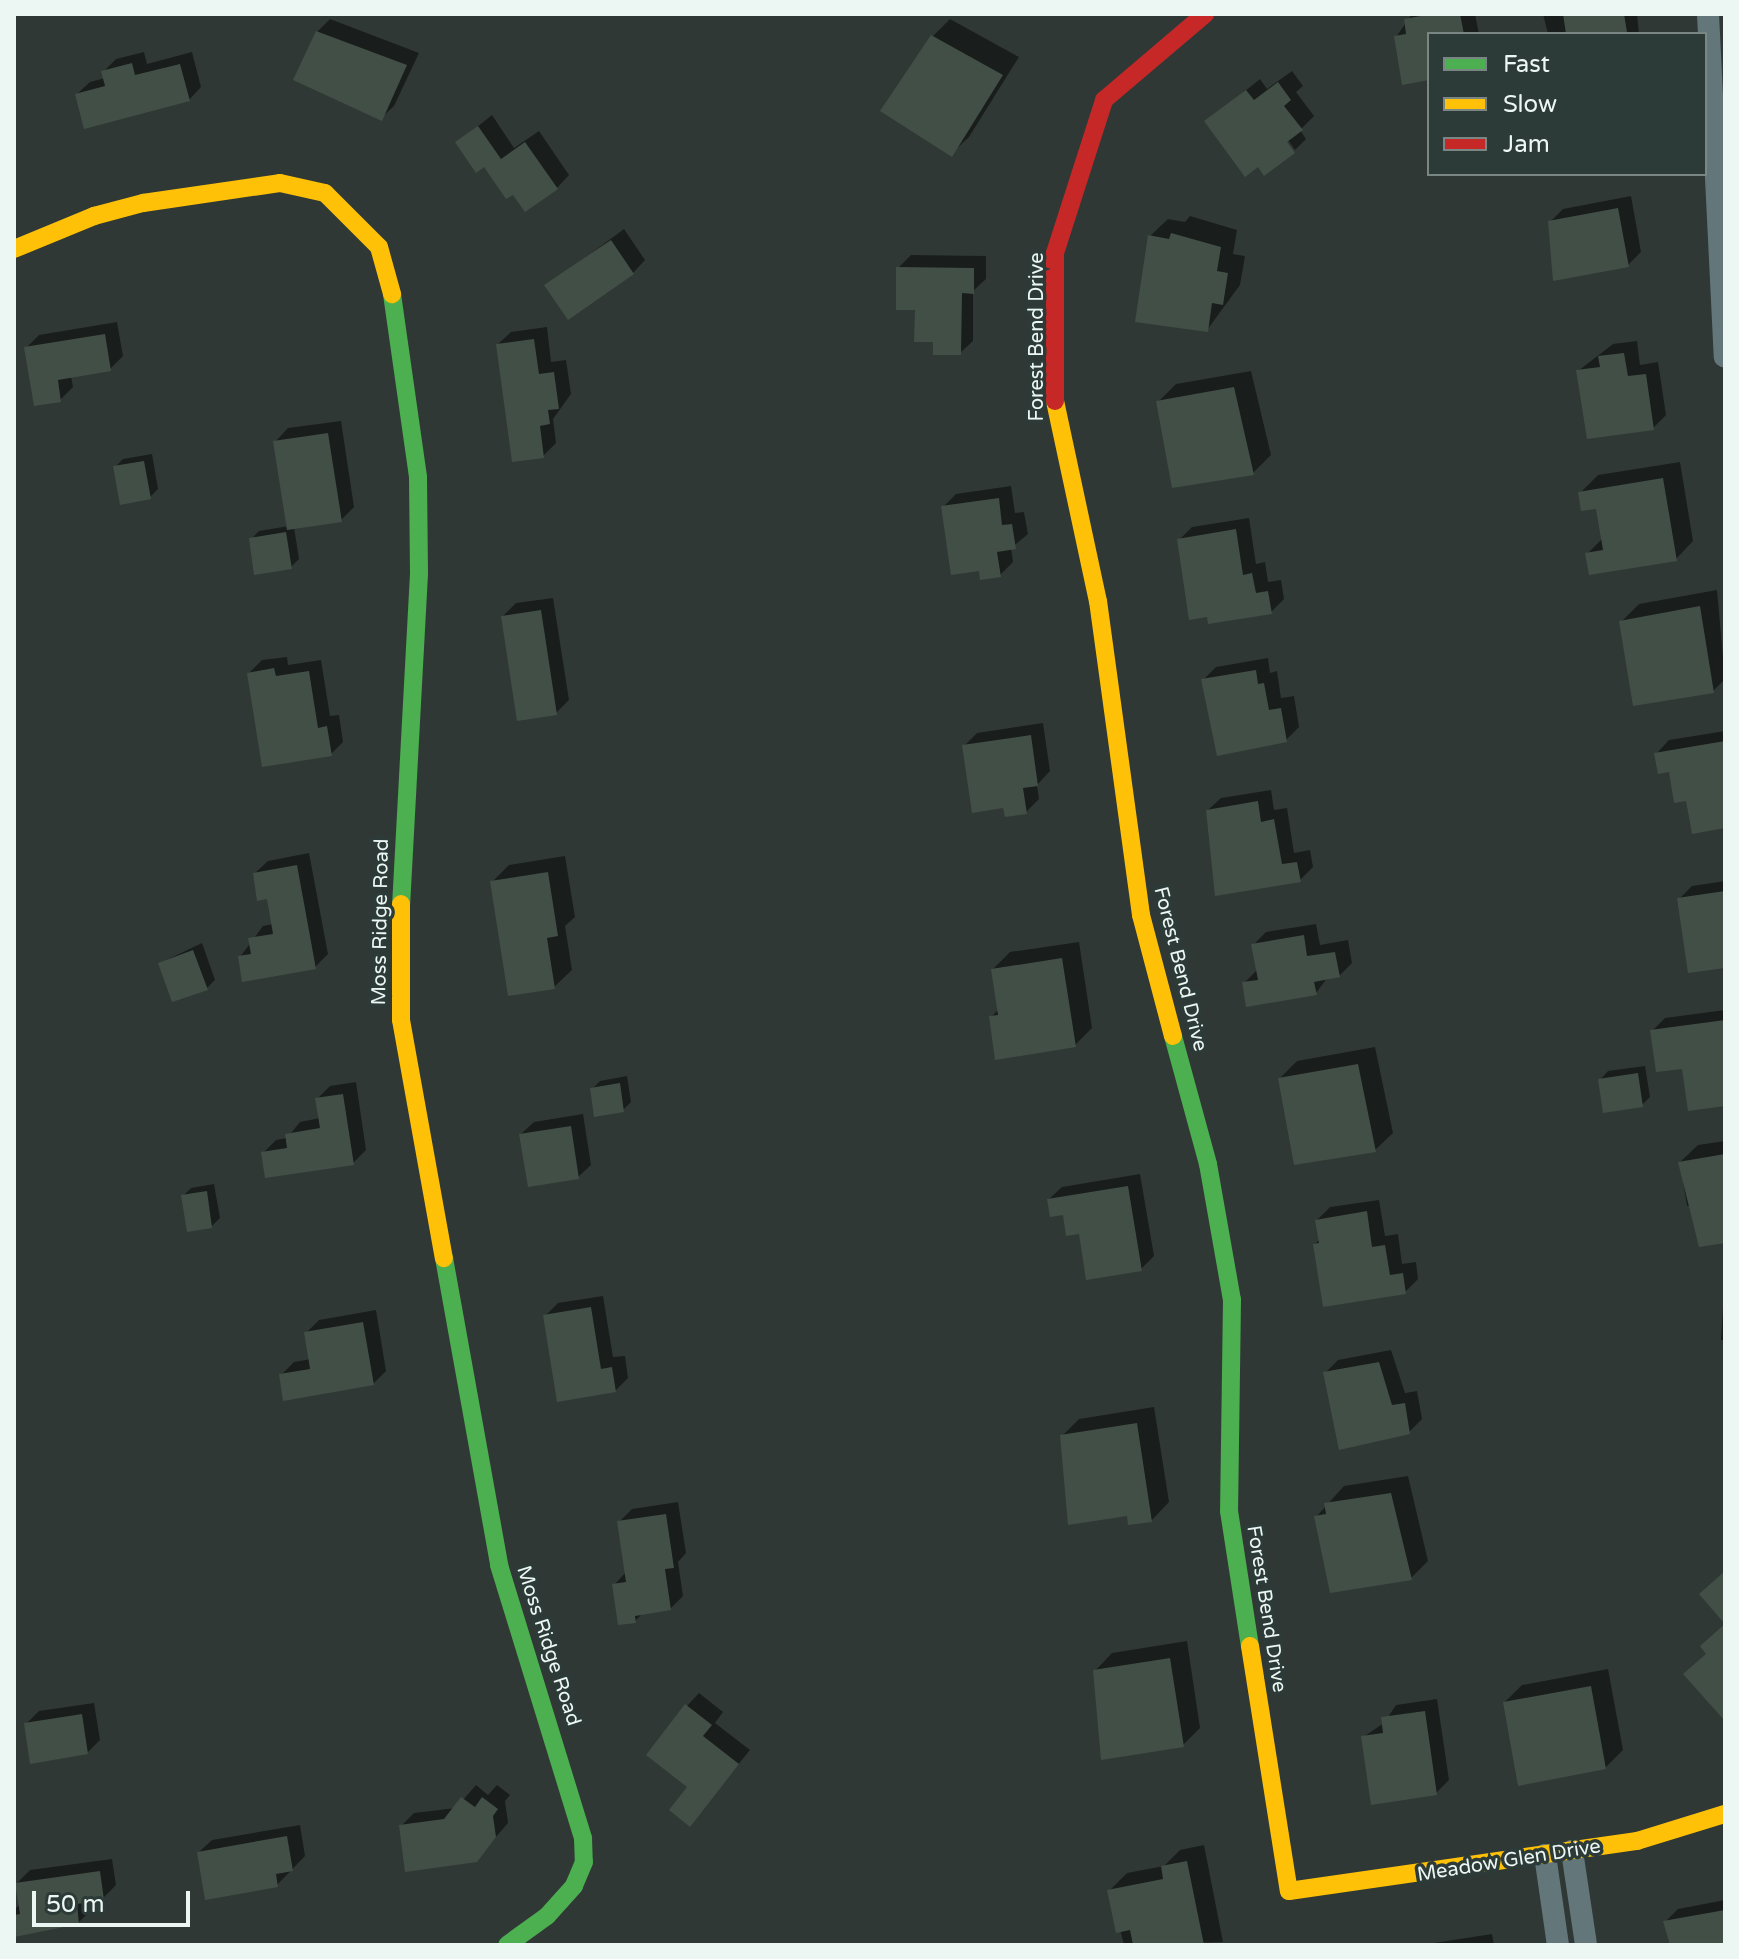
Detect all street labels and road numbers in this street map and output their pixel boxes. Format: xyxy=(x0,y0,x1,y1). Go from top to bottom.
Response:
street label: Forest Bend Drive xyxy=(1025,253,1049,421)
street label: Moss Ridge Road xyxy=(368,838,394,1006)
street label: Forest Bend Drive xyxy=(1148,884,1212,1054)
street label: Forest Bend Drive xyxy=(1241,1524,1291,1694)
street label: Moss Ridge Road xyxy=(511,1563,585,1729)
street label: Meadow Glen Drive xyxy=(1416,1835,1602,1887)

